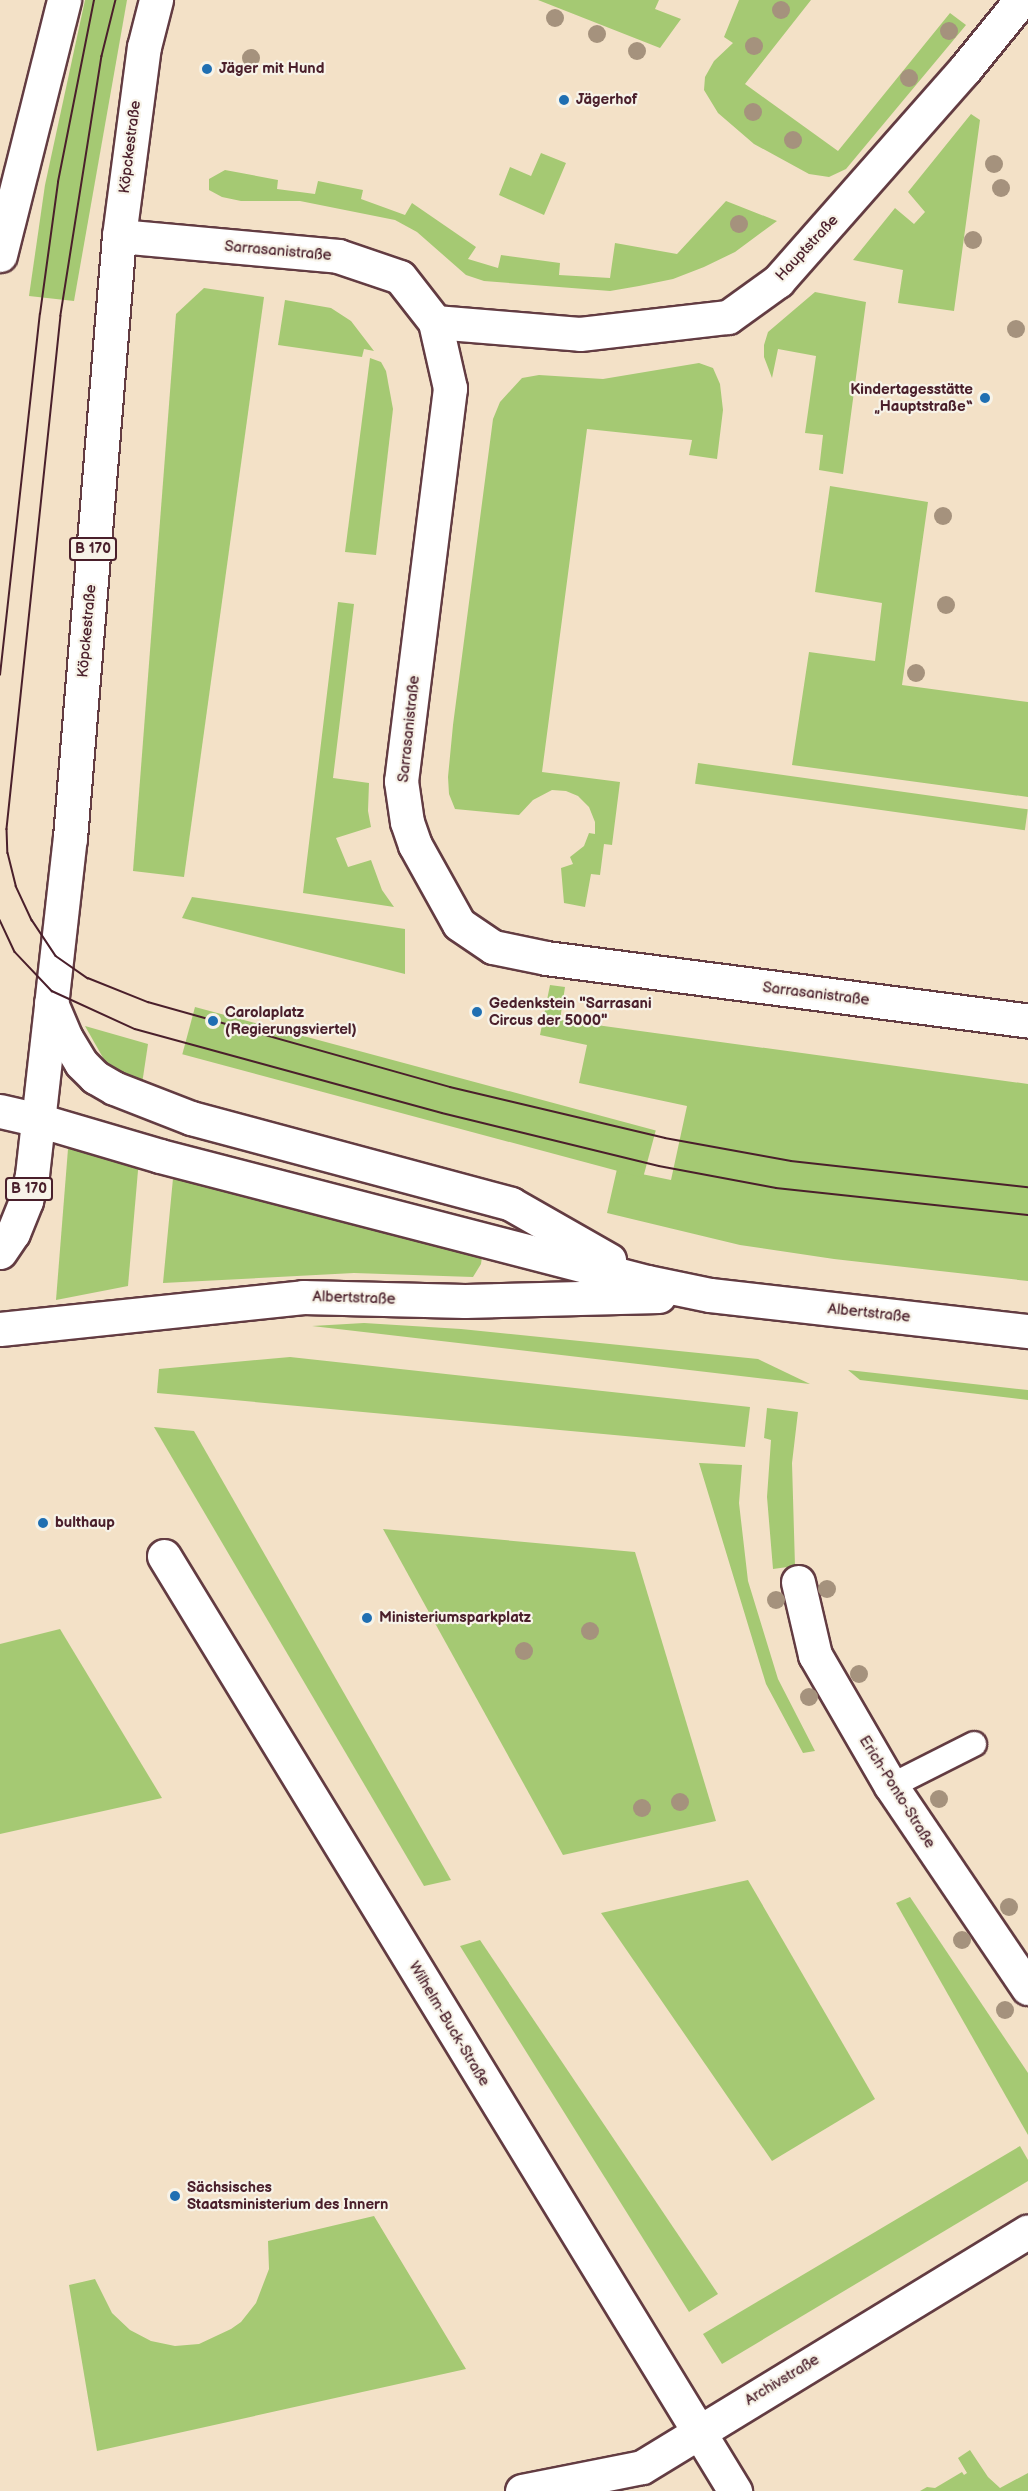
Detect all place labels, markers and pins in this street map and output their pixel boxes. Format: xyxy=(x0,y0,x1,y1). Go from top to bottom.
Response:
place label: Jäger mit Hund xyxy=(219,60,324,78)
marker: Jäger mit Hund xyxy=(200,62,214,76)
place label: Jägerhof xyxy=(576,91,637,109)
marker: Jägerhof xyxy=(557,93,571,107)
place label: Kindertagesstätte „Hauptstraße“ xyxy=(850,380,973,415)
marker: Kindertagesstätte „Hauptstraße“ xyxy=(978,391,992,405)
place label: Gedenkstein "Sarrasani Circus der 5000" xyxy=(489,994,652,1029)
place label: Carolaplatz (Regierungsviertel) xyxy=(225,1003,357,1038)
marker: Gedenkstein "Sarrasani Circus der 5000" xyxy=(470,1005,484,1019)
marker: Carolaplatz (Regierungsviertel) xyxy=(206,1014,220,1028)
place label: bulthaup xyxy=(55,1514,115,1532)
marker: bulthaup xyxy=(36,1516,50,1530)
place label: Ministeriumsparkplatz xyxy=(379,1609,531,1627)
marker: Ministeriumsparkplatz xyxy=(360,1611,374,1625)
place label: Sächsisches Staatsministerium des Innern xyxy=(187,2178,388,2213)
marker: Sächsisches Staatsministerium des Innern xyxy=(168,2189,182,2203)

